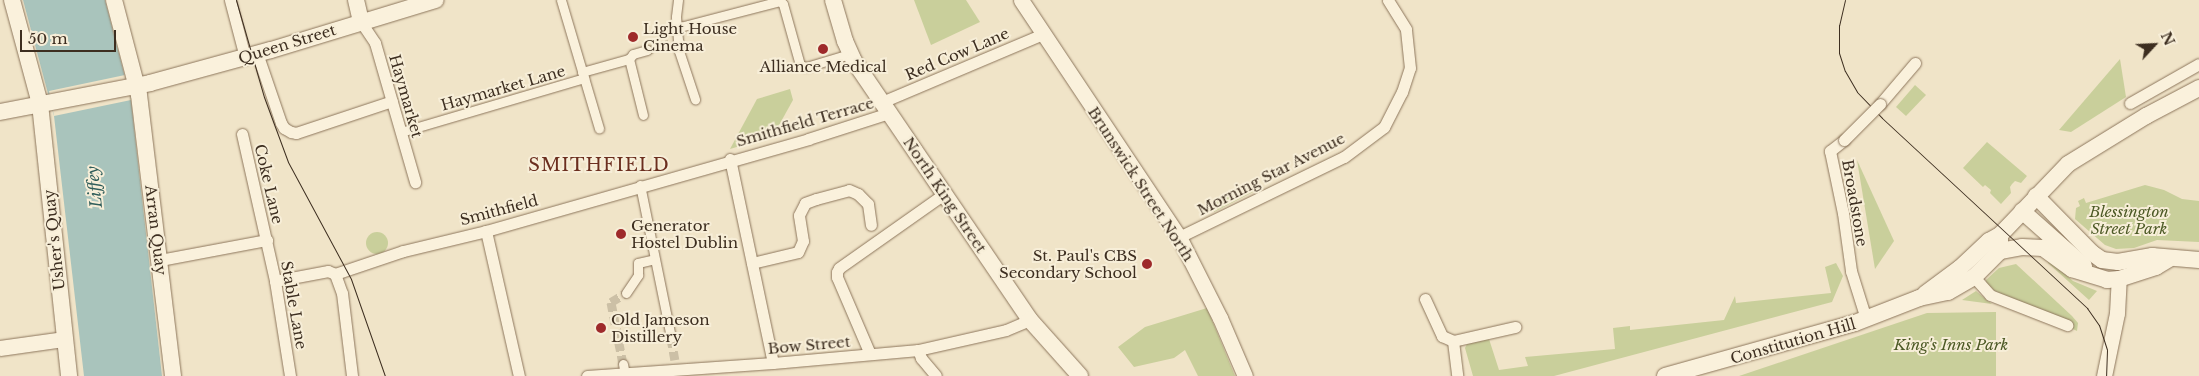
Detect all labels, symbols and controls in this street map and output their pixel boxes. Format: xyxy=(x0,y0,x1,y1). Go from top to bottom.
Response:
place label: Light House Cinema xyxy=(643,19,737,54)
scale bar xyxy=(22,20,119,52)
north arrow xyxy=(2129,20,2179,70)
street label: Queen Street xyxy=(236,21,338,67)
street label: Red Cow Lane xyxy=(902,24,1012,84)
text: 50 m xyxy=(28,29,68,48)
text: N xyxy=(2157,29,2179,48)
marker: Light House Cinema xyxy=(627,31,639,43)
marker: Alliance Medical xyxy=(816,42,830,56)
street label: Haymarket xyxy=(386,52,426,140)
place label: Alliance Medical xyxy=(759,58,887,76)
street label: Haymarket Lane xyxy=(439,62,567,114)
street label: Smithfield Terrace xyxy=(734,94,876,150)
street label: Brunswick Street North xyxy=(1084,103,1198,265)
street label: Morning Star Avenue xyxy=(1194,129,1348,219)
street label: North King Street xyxy=(900,134,990,256)
street label: Coke Lane xyxy=(251,142,287,226)
district label: SMITHFIELD xyxy=(527,154,671,176)
street label: Broadstone xyxy=(1838,158,1872,248)
water label: Liffey xyxy=(82,165,106,209)
street label: Arran Quay xyxy=(142,184,170,276)
street label: Usher's Quay xyxy=(40,189,68,291)
street label: Smithfield xyxy=(458,191,540,229)
park label: Blessington Street Park xyxy=(2089,202,2169,237)
place label: Generator Hostel Dublin xyxy=(631,216,738,251)
marker: Generator Hostel Dublin xyxy=(615,228,627,240)
place label: St. Paul's CBS Secondary School xyxy=(999,246,1137,281)
marker: St. Paul's CBS Secondary School xyxy=(1141,258,1153,270)
street label: Stable Lane xyxy=(277,259,311,351)
place label: Old Jameson Distillery xyxy=(611,310,710,345)
street label: Constitution Hill xyxy=(1728,315,1858,367)
marker: Old Jameson Distillery xyxy=(595,322,607,334)
street label: Bow Street xyxy=(767,332,851,358)
park label: King's Inns Park xyxy=(1894,336,2008,354)

